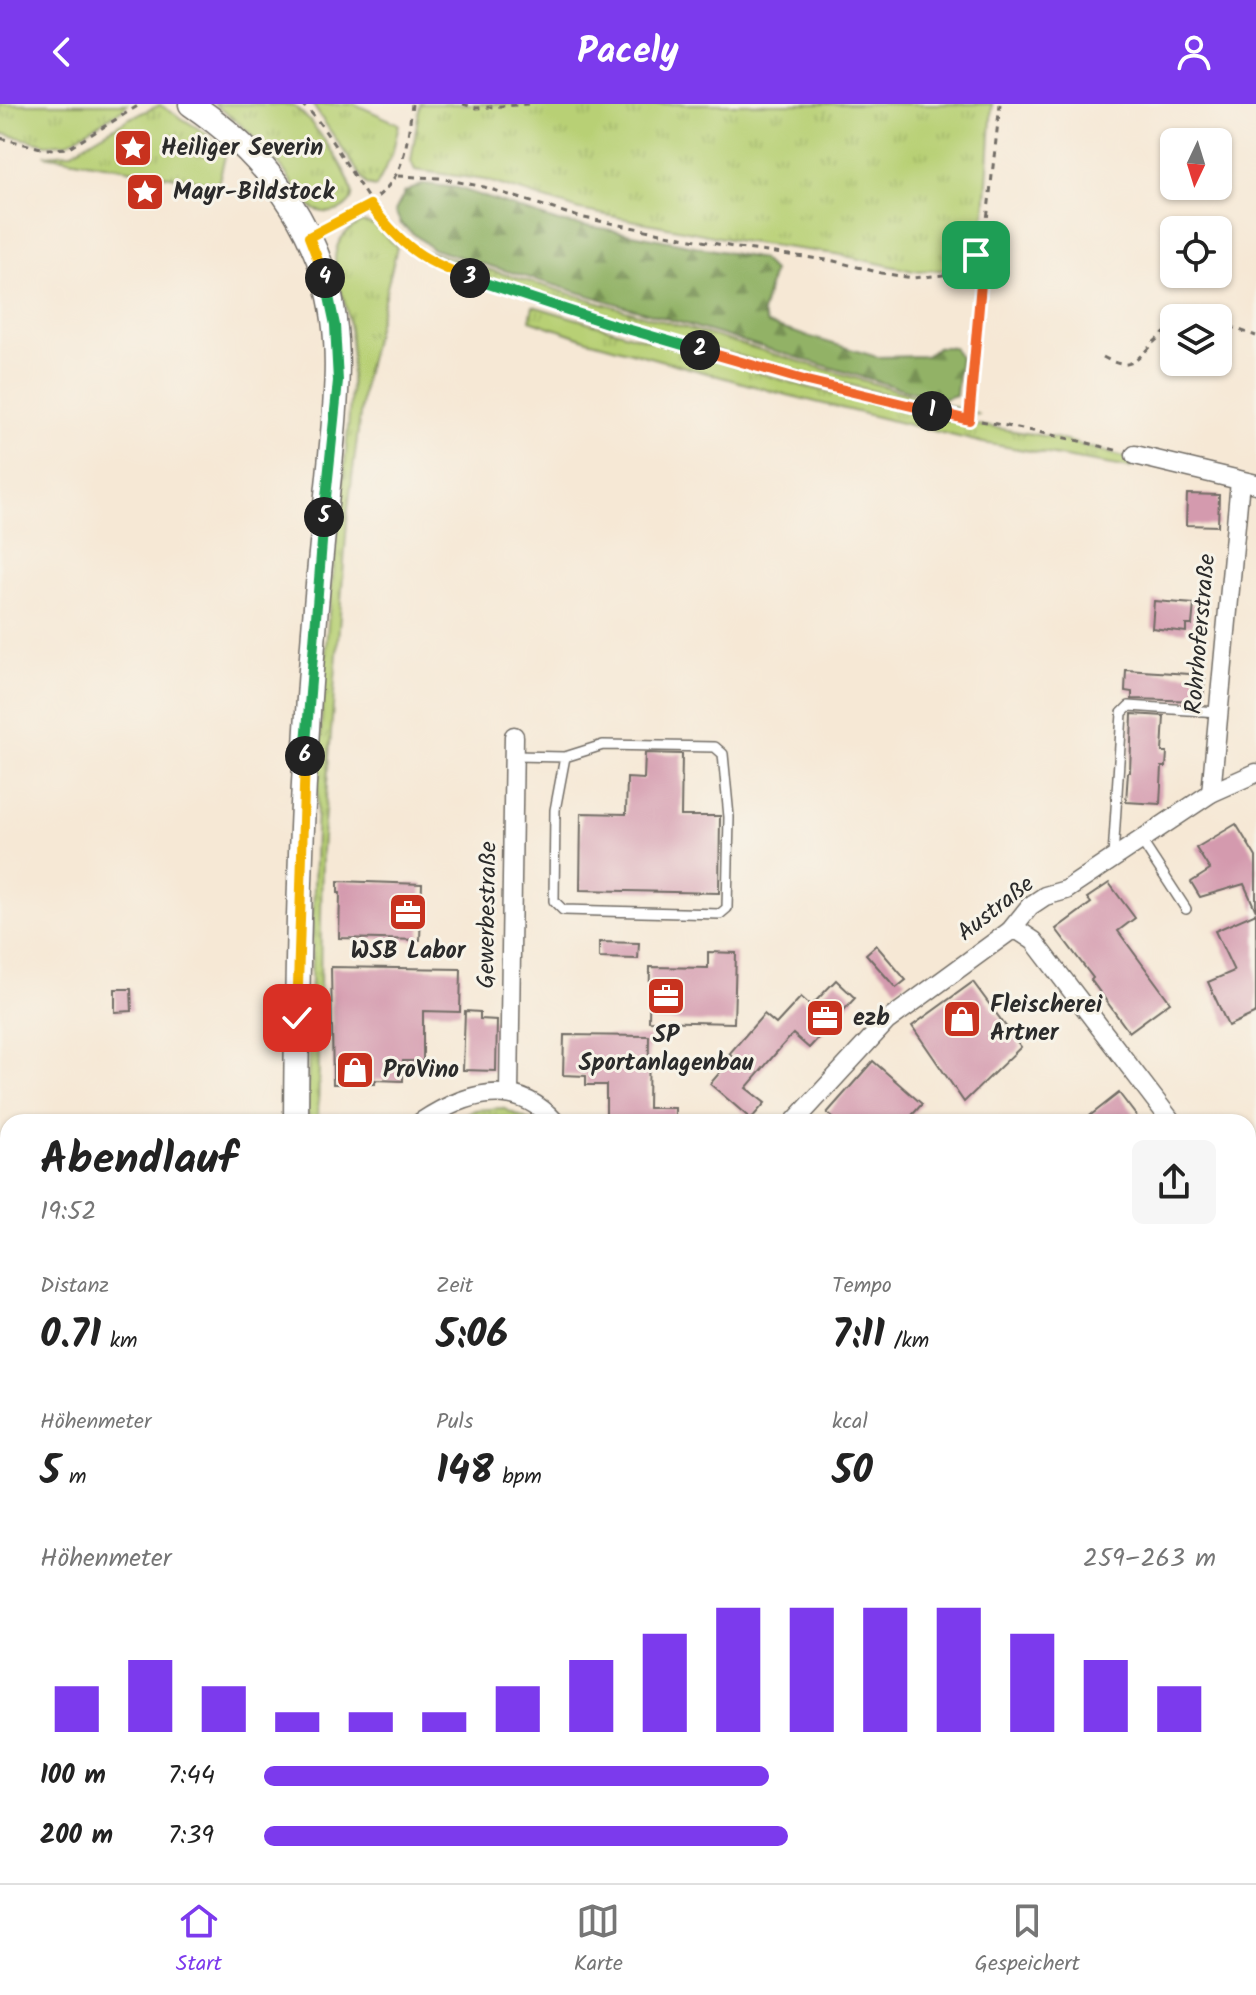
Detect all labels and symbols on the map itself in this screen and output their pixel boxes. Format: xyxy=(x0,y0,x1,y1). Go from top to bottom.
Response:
place icon: Heiliger Severin xyxy=(112,127,154,169)
north arrow xyxy=(1160,128,1232,200)
place label: Heiliger Severin xyxy=(161,129,323,168)
place icon: Mayr-Bildstock xyxy=(124,171,166,213)
place label: Mayr-Bildstock xyxy=(173,173,336,212)
pin xyxy=(942,221,1010,289)
pin: 4 xyxy=(305,258,345,298)
pin: 3 xyxy=(450,258,490,298)
pin: 2 xyxy=(680,330,720,370)
pin: 1 xyxy=(912,391,952,431)
pin: 5 xyxy=(304,497,344,537)
street label: Rohrhoferstraße xyxy=(1175,552,1227,716)
pin: 6 xyxy=(285,736,325,776)
street label: Gewerbestraße xyxy=(467,841,509,989)
street label: Austraße xyxy=(949,866,1043,952)
office icon: WSB Labor xyxy=(387,891,429,933)
place label: WSB Labor xyxy=(351,932,467,971)
office icon: SP Sportanlagenbau xyxy=(645,975,687,1017)
pin xyxy=(263,984,331,1052)
place label: Fleischerei Artner xyxy=(990,986,1103,1053)
office icon: ezb xyxy=(804,997,846,1039)
shop icon: Fleischerei Artner xyxy=(941,998,983,1040)
place label: ezb xyxy=(853,999,890,1038)
place label: SP Sportanlagenbau xyxy=(579,1016,754,1083)
shop icon: ProVino xyxy=(334,1049,376,1091)
place label: ProVino xyxy=(383,1051,459,1090)

